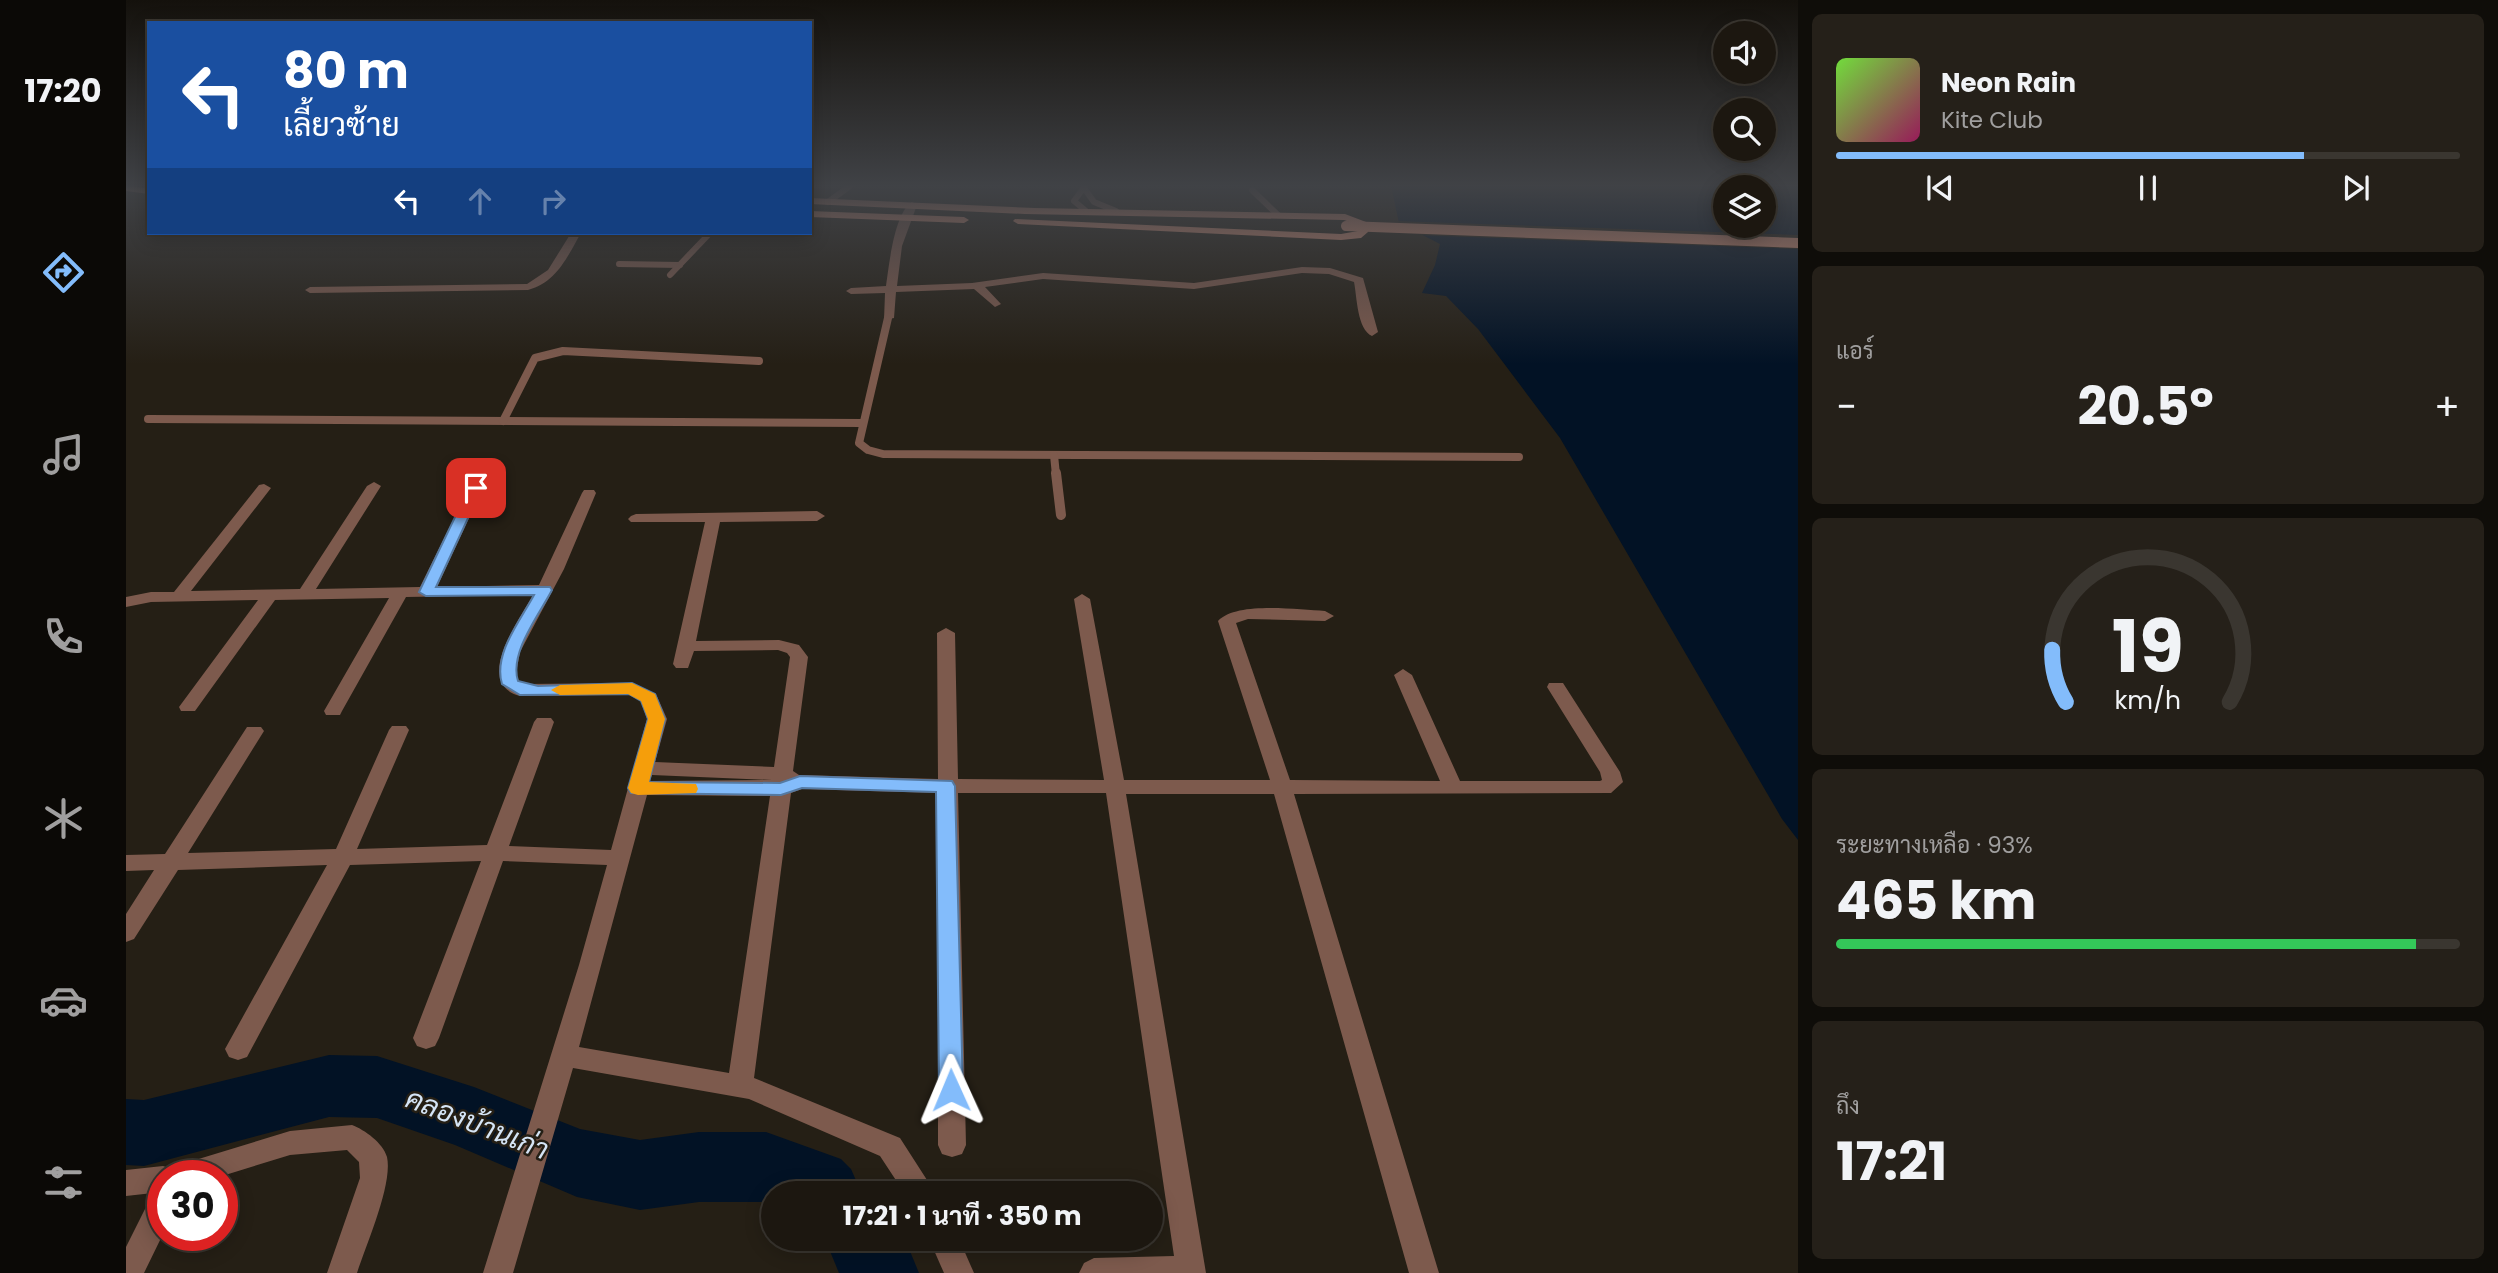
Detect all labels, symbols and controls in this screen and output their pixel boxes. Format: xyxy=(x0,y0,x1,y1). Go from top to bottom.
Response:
map controls xyxy=(1713,21,1776,238)
button: sound xyxy=(1713,21,1776,84)
text: 80 m xyxy=(283,37,409,105)
icon: left xyxy=(168,49,259,140)
text: Neon Rain xyxy=(1941,65,2076,101)
text: 17:20 xyxy=(24,68,102,113)
button: search xyxy=(1713,98,1776,161)
text: เลี้ยวซ้าย xyxy=(283,102,400,147)
text: Kite Club xyxy=(1941,104,2043,136)
icon: previous xyxy=(1921,169,1959,207)
icon: pause xyxy=(2129,169,2167,207)
icon: next xyxy=(2337,169,2375,207)
button: layers xyxy=(1713,175,1776,238)
icon: left xyxy=(388,182,426,220)
icon: ahead xyxy=(461,182,499,220)
icon: right xyxy=(534,182,572,220)
icon: directions xyxy=(39,248,88,297)
text: แอร์ xyxy=(1836,335,1874,367)
text: 20.5° xyxy=(2077,370,2214,443)
text: − xyxy=(1836,380,1857,433)
text: + xyxy=(2434,380,2460,433)
icon: music xyxy=(39,430,88,479)
pin xyxy=(446,458,506,518)
icon: arrive xyxy=(457,469,495,507)
text: 19 xyxy=(2112,597,2184,698)
icon: phone xyxy=(39,612,88,661)
text: km/h xyxy=(2115,683,2181,718)
icon: climate xyxy=(39,794,88,843)
text: ระยะทางเหลือ · 93% xyxy=(1836,829,2033,861)
text: 465 km xyxy=(1836,864,2036,937)
icon: car xyxy=(39,976,88,1025)
position arrow xyxy=(914,1053,988,1127)
water label: คลองบ้านเก่า xyxy=(400,1079,554,1169)
text: ถึง xyxy=(1836,1090,1860,1122)
text: 17:21 xyxy=(1836,1125,1947,1198)
icon: filters xyxy=(39,1158,88,1207)
speed limit sign: 30 xyxy=(147,1160,238,1251)
text: 17:21 · 1 นาที · 350 m xyxy=(843,1198,1082,1234)

